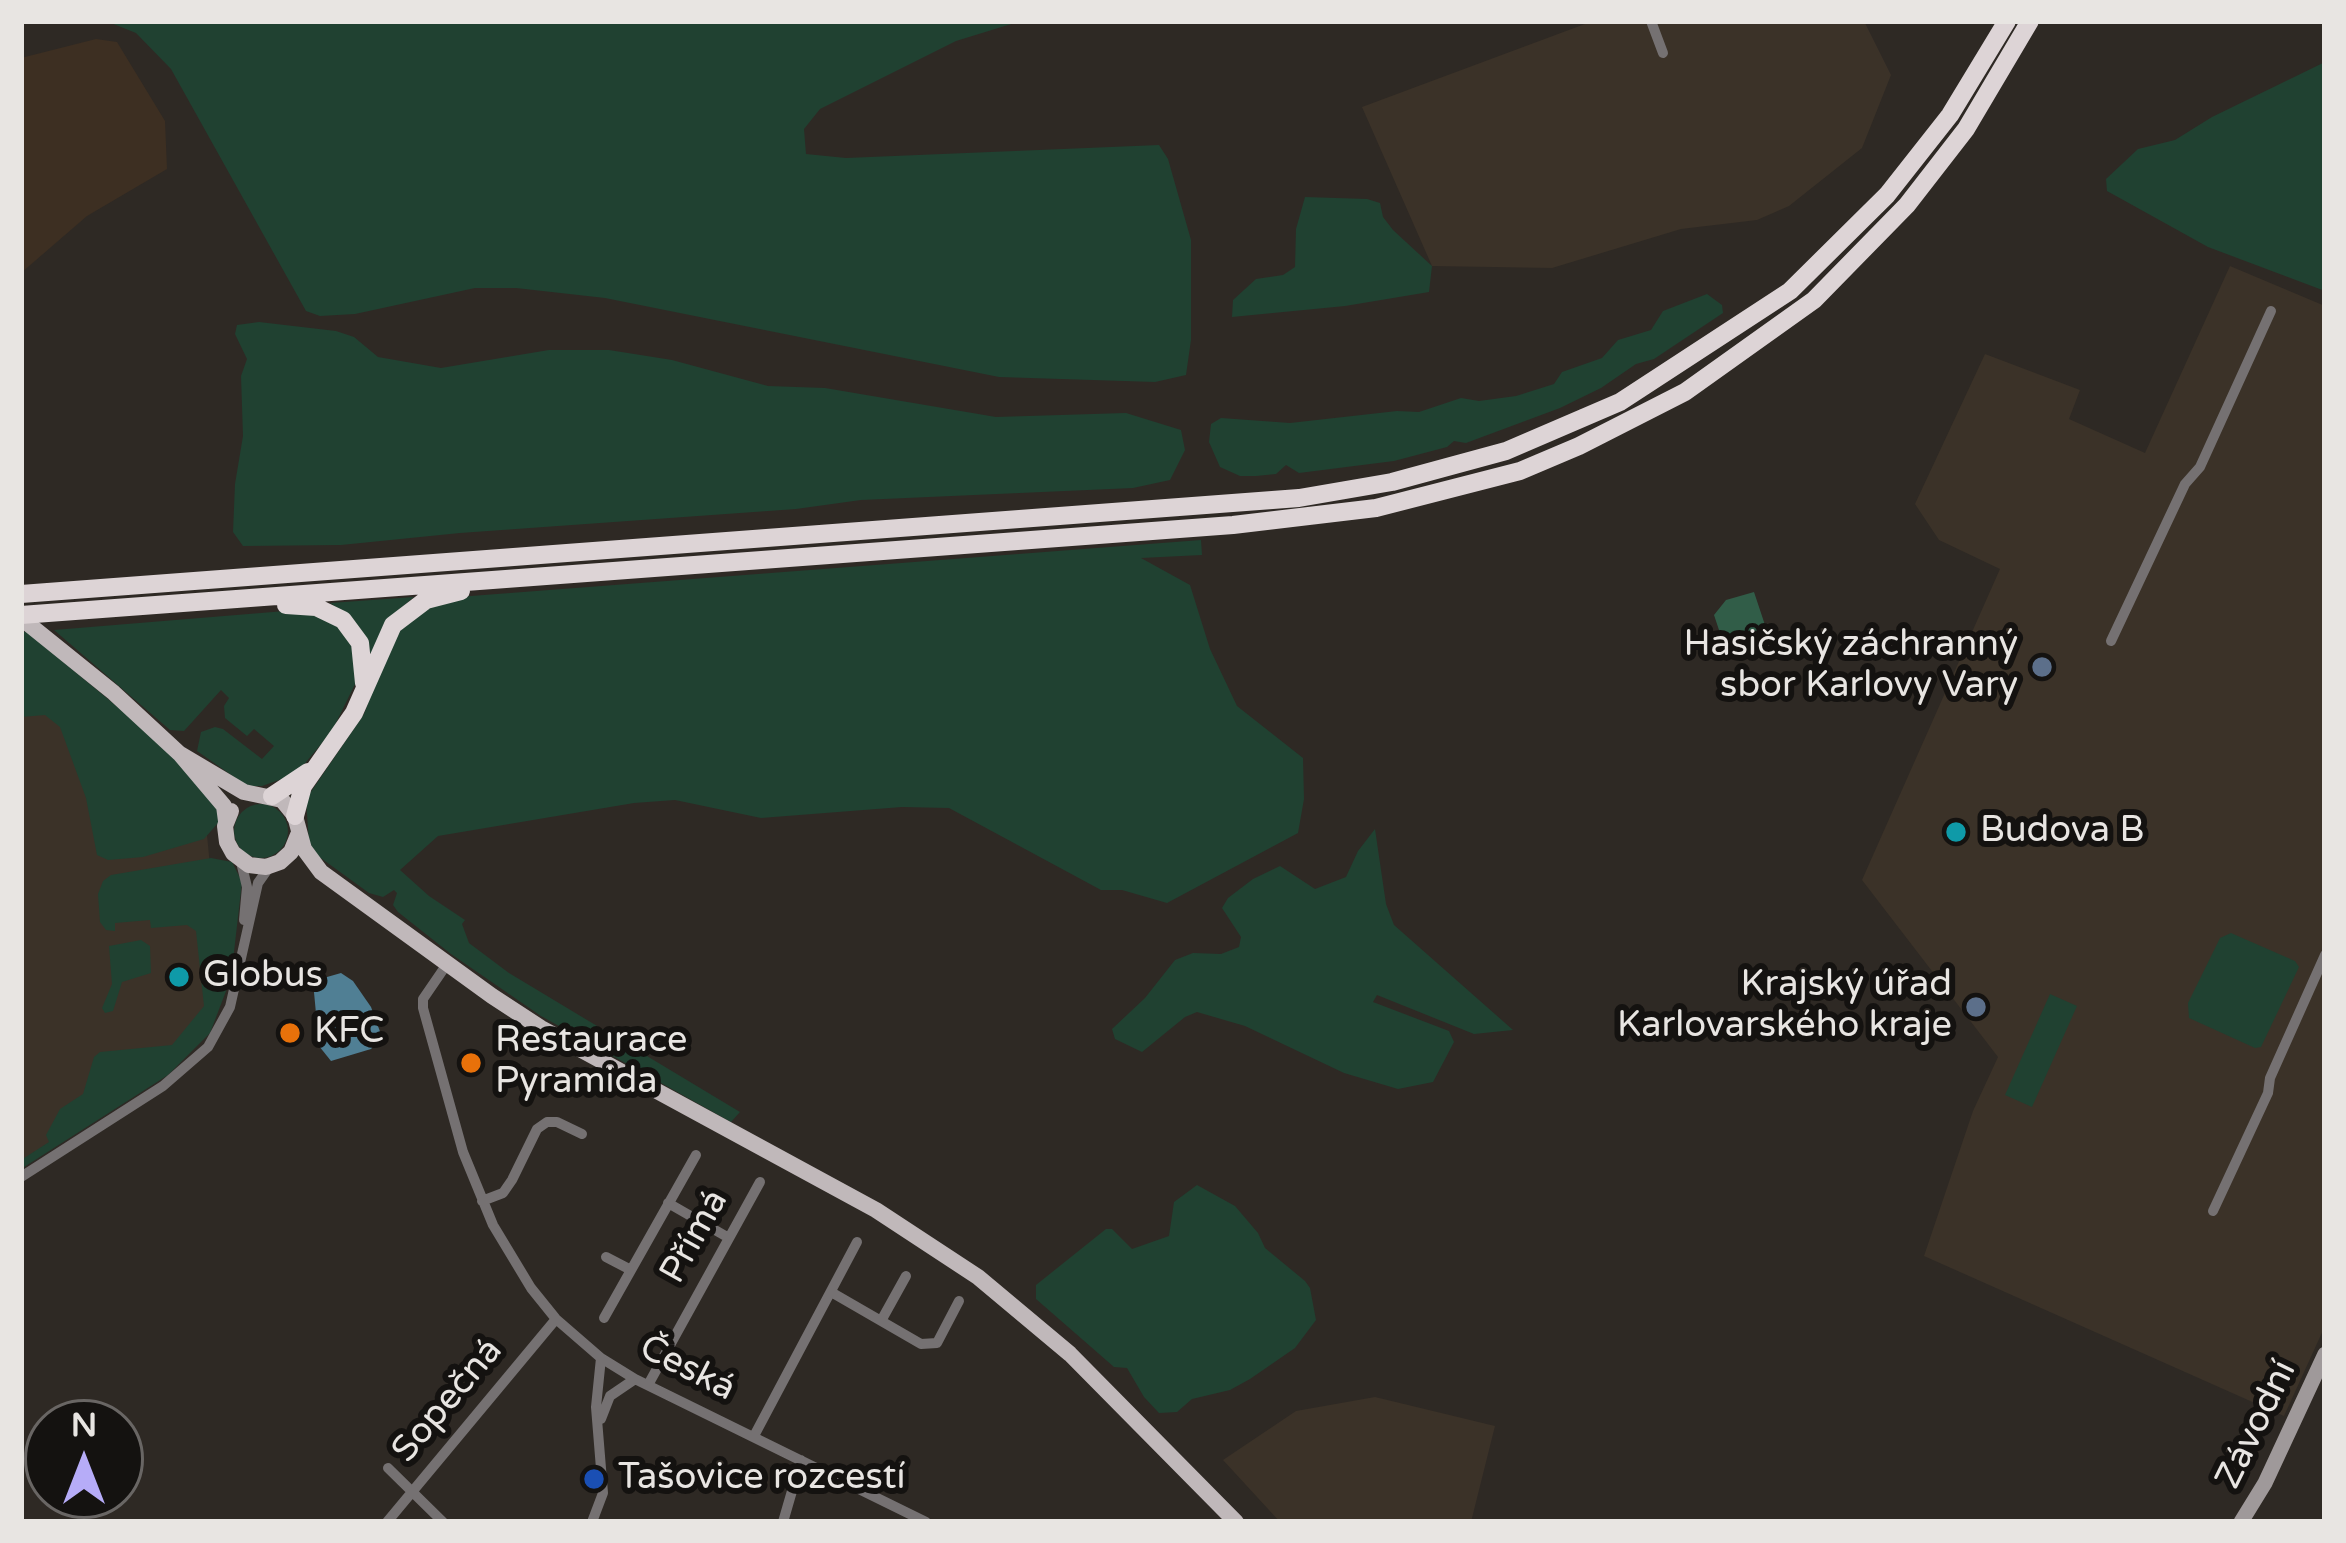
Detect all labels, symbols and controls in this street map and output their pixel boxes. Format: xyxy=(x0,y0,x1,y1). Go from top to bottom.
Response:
place label: Hasičský záchranný sbor Karlovy Vary xyxy=(1683,624,2018,709)
marker: Hasičský záchranný sbor Karlovy Vary xyxy=(2029,654,2055,680)
place label: Budova B xyxy=(1980,810,2144,854)
marker: Budova B xyxy=(1943,819,1969,845)
place label: Globus xyxy=(203,955,323,999)
marker: Globus xyxy=(166,964,192,990)
place label: Krajský úřad Karlovarského kraje xyxy=(1617,964,1952,1049)
marker: Krajský úřad Karlovarského kraje xyxy=(1963,994,1989,1020)
place label: KFC xyxy=(314,1011,384,1055)
marker: KFC xyxy=(277,1020,303,1046)
place label: Restaurace Pyramida xyxy=(495,1020,687,1105)
marker: Restaurace Pyramida xyxy=(458,1050,484,1076)
street label: Přímá xyxy=(652,1183,738,1291)
street label: Česká xyxy=(632,1327,742,1411)
street label: Sopečná xyxy=(384,1330,512,1472)
street label: Závodní xyxy=(2208,1354,2306,1496)
north arrow xyxy=(24,1399,144,1519)
text: N xyxy=(71,1406,97,1445)
place label: Tašovice rozcestí xyxy=(618,1457,905,1501)
marker: Tašovice rozcestí xyxy=(581,1466,607,1492)

